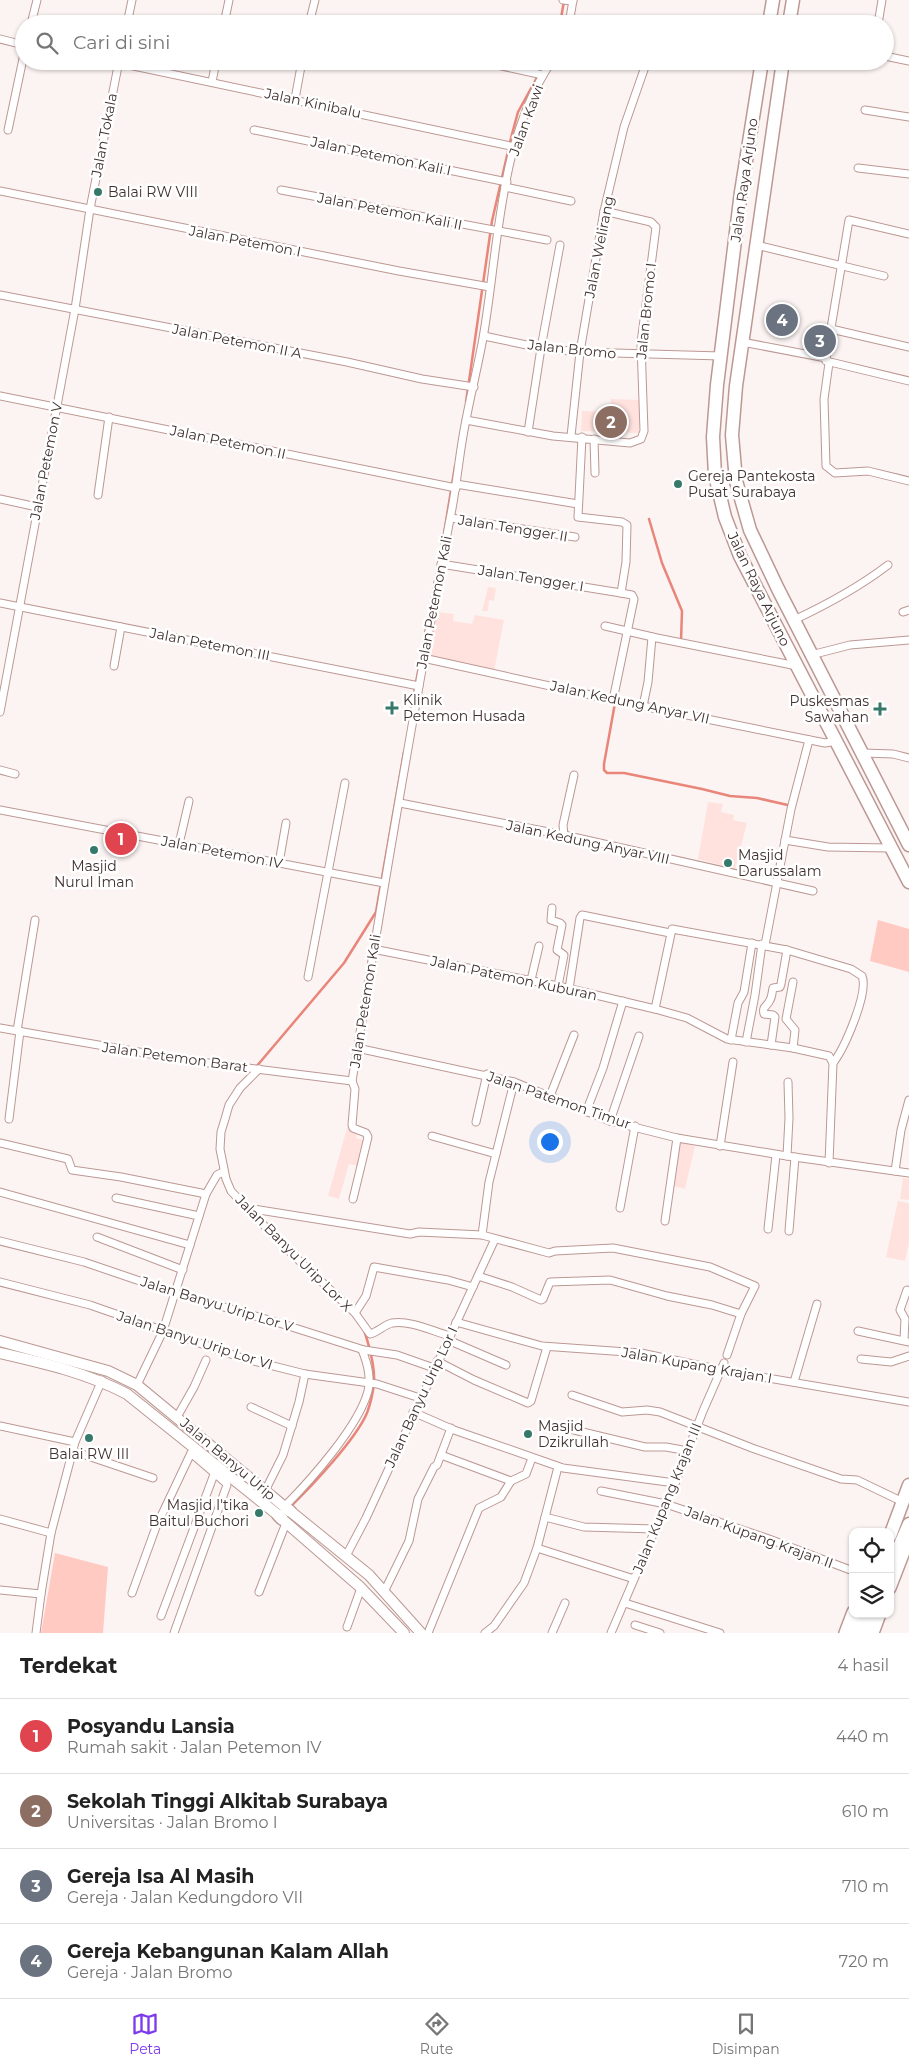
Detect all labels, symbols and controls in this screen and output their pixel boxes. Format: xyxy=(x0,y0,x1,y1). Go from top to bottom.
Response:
search box xyxy=(15,15,894,70)
icon: search xyxy=(33,29,61,57)
text: Cari di sini xyxy=(73,31,170,54)
street label: Jalan Kawi xyxy=(504,82,547,159)
street label: Jalan Kinibalu xyxy=(262,84,363,122)
street label: Jalan Tokala xyxy=(87,92,121,179)
street label: Jalan Raya Arjuno xyxy=(726,117,762,244)
street label: Jalan Petemon Kali I xyxy=(308,132,453,180)
place label: Balai RW VIII xyxy=(108,183,198,201)
marker: Balai RW VIII xyxy=(92,186,104,198)
street label: Jalan Petemon Kali II xyxy=(315,188,464,234)
street label: Jalan Welirang xyxy=(580,194,618,301)
street label: Jalan Petemon I xyxy=(187,221,302,261)
street label: Jalan Bromo I xyxy=(632,262,660,361)
pin: 4 xyxy=(766,301,798,339)
street label: Jalan Petemon II A xyxy=(170,319,304,363)
pin: 3 xyxy=(804,322,836,360)
street label: Jalan Bromo xyxy=(526,335,617,363)
street label: Jalan Petemon V xyxy=(26,401,66,522)
pin: 2 xyxy=(595,403,627,441)
street label: Jalan Petemon II xyxy=(168,421,288,463)
place label: Gereja Pantekosta Pusat Surabaya xyxy=(688,467,816,501)
marker: Gereja Pantekosta Pusat Surabaya xyxy=(672,478,684,490)
street label: Jalan Tengger II xyxy=(456,510,569,546)
street label: Jalan Raya Arjuno xyxy=(723,528,795,649)
street label: Jalan Petemon Kali xyxy=(412,534,456,671)
street label: Jalan Tengger I xyxy=(476,561,585,595)
street label: Jalan Petemon III xyxy=(147,623,272,664)
street label: Jalan Kedung Anyar VII xyxy=(548,676,711,728)
place label: Klinik Petemon Husada xyxy=(403,691,526,725)
place label: Puskesmas Sawahan xyxy=(789,692,869,726)
marker: Klinik Petemon Husada xyxy=(385,701,399,715)
marker: Puskesmas Sawahan xyxy=(873,702,887,716)
street label: Jalan Kedung Anyar VIII xyxy=(504,816,671,868)
pin: 1 xyxy=(105,820,137,858)
street label: Jalan Petemon IV xyxy=(159,831,284,873)
marker: Masjid Nurul Iman xyxy=(88,844,100,856)
place label: Masjid Darussalam xyxy=(738,846,822,880)
place label: Masjid Nurul Iman xyxy=(54,857,134,891)
marker: Masjid Darussalam xyxy=(722,857,734,869)
street label: Jalan Petemon Kali xyxy=(345,933,384,1070)
street label: Jalan Patemon Kuburan xyxy=(428,951,599,1004)
street label: Jalan Petemon Barat xyxy=(100,1038,249,1076)
street label: Jalan Patemon Timur xyxy=(484,1067,634,1133)
your location xyxy=(537,1129,563,1155)
street label: Jalan Banyu Urip Lor X xyxy=(231,1190,356,1315)
street label: Jalan Banyu Urip Lor V xyxy=(138,1272,296,1336)
street label: Jalan Banyu Urip Lor VI xyxy=(114,1306,275,1374)
street label: Jalan Banyu Urip Lor I xyxy=(380,1324,462,1471)
street label: Jalan Kupang Krajan I xyxy=(619,1343,774,1387)
street label: Jalan Banyu Urip xyxy=(176,1413,279,1504)
place label: Masjid Dzikrullah xyxy=(538,1417,609,1451)
street label: Jalan Kupang Krajan III xyxy=(628,1420,706,1577)
marker: Masjid Dzikrullah xyxy=(522,1428,534,1440)
marker: Balai RW III xyxy=(83,1432,95,1444)
place label: Balai RW III xyxy=(49,1445,129,1463)
place label: Masjid I'tika Baitul Buchori xyxy=(149,1496,249,1530)
street label: Jalan Kupang Krajan II xyxy=(681,1501,836,1572)
marker: Masjid I'tika Baitul Buchori xyxy=(253,1507,265,1519)
map controls xyxy=(849,1528,894,1618)
button: locate xyxy=(849,1528,894,1573)
button: layers xyxy=(849,1573,894,1618)
text: Terdekat xyxy=(20,1653,117,1678)
text: 4 hasil xyxy=(838,1656,889,1675)
text: Posyandu Lansia xyxy=(67,1715,235,1738)
text: 1 xyxy=(33,1727,39,1746)
text: 440 m xyxy=(836,1727,889,1746)
text: Rumah sakit · Jalan Petemon IV xyxy=(67,1738,321,1757)
text: Sekolah Tinggi Alkitab Surabaya xyxy=(67,1790,388,1813)
text: 2 xyxy=(31,1802,41,1821)
text: 610 m xyxy=(842,1802,889,1821)
text: Universitas · Jalan Bromo I xyxy=(67,1813,278,1832)
text: Gereja Isa Al Masih xyxy=(67,1865,254,1888)
text: 3 xyxy=(31,1877,41,1896)
text: 710 m xyxy=(842,1877,889,1896)
text: Gereja · Jalan Kedungdoro VII xyxy=(67,1888,303,1907)
text: Gereja Kebangunan Kalam Allah xyxy=(67,1940,389,1963)
text: 4 xyxy=(30,1952,42,1971)
text: 720 m xyxy=(839,1952,889,1971)
text: Gereja · Jalan Bromo xyxy=(67,1963,233,1982)
tab: Peta xyxy=(129,2010,161,2058)
tab: Rute xyxy=(420,2010,453,2058)
tab: Disimpan xyxy=(712,2010,780,2058)

